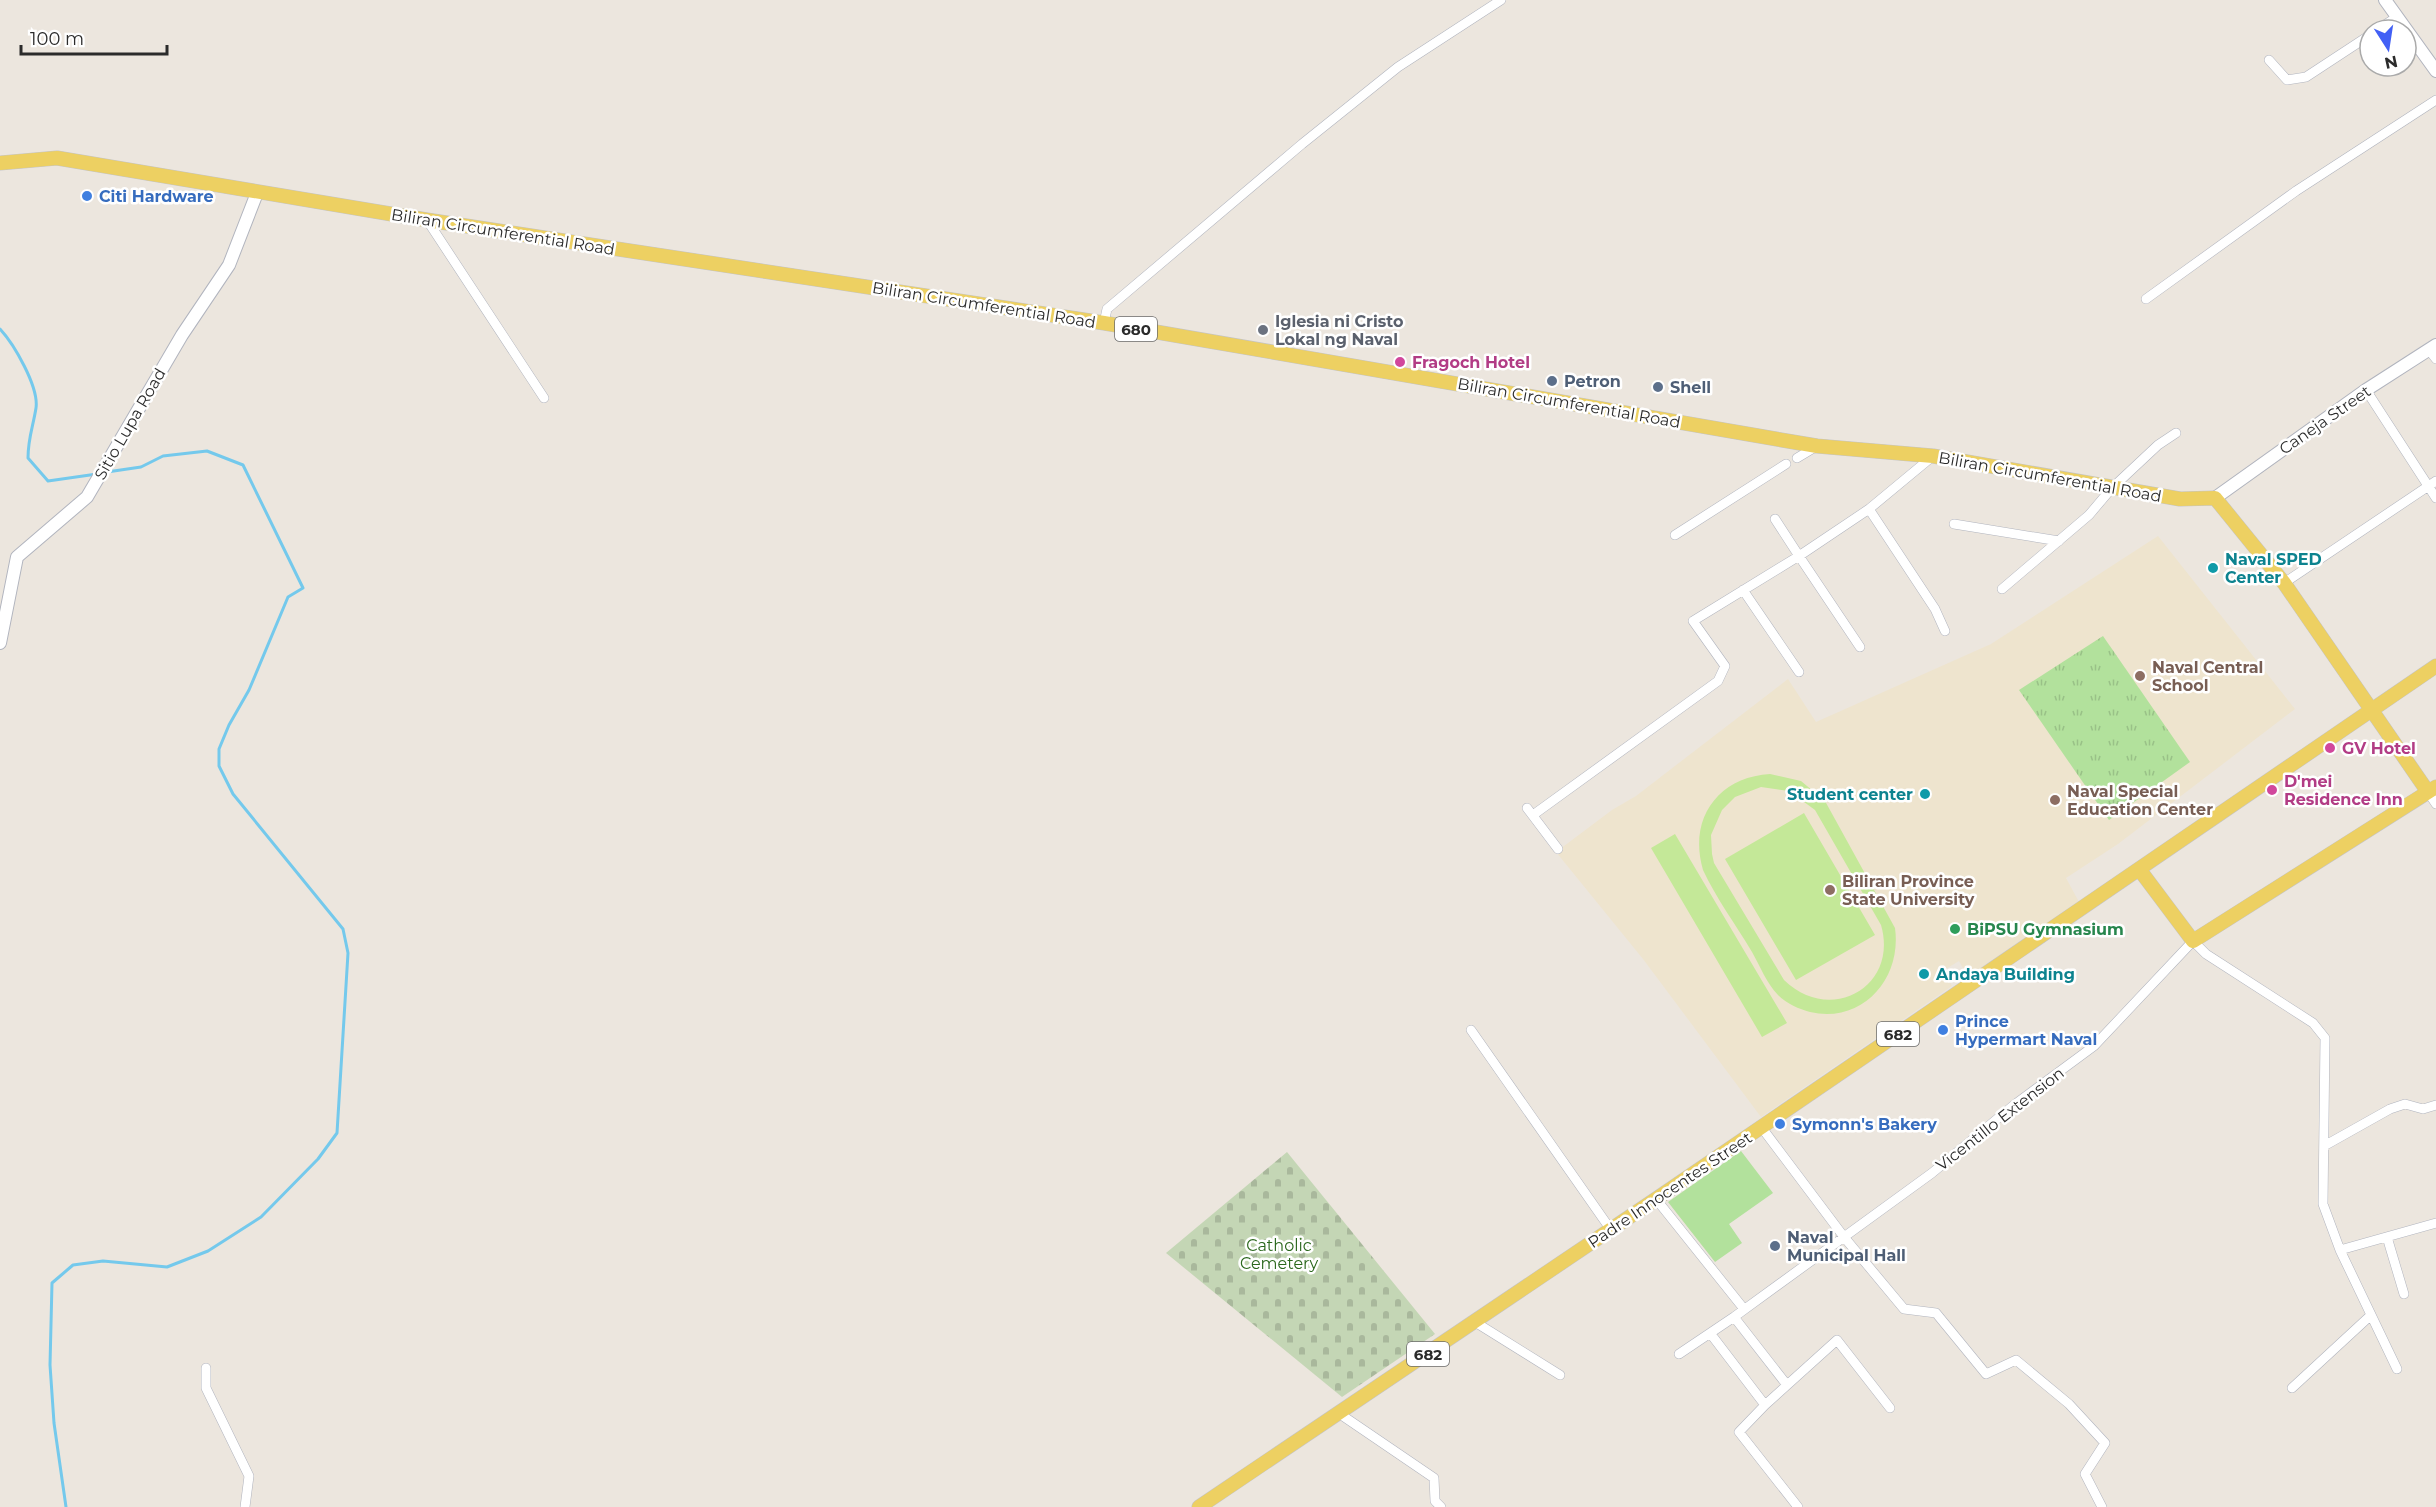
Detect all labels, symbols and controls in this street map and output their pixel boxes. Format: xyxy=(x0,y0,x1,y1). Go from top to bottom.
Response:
scale bar xyxy=(21,18,166,56)
north arrow xyxy=(2358,18,2418,78)
text: 100 m xyxy=(30,28,84,50)
text: N xyxy=(2383,52,2399,73)
place label: Citi Hardware xyxy=(99,187,214,206)
marker: Citi Hardware xyxy=(80,189,94,203)
street label: Biliran Circumferential Road xyxy=(390,205,616,259)
street label: Biliran Circumferential Road xyxy=(871,278,1097,332)
place label: Iglesia ni Cristo Lokal ng Naval xyxy=(1275,312,1403,349)
road number: 680 xyxy=(1115,317,1157,341)
marker: Iglesia ni Cristo Lokal ng Naval xyxy=(1256,323,1270,337)
place label: Fragoch Hotel xyxy=(1412,353,1530,372)
marker: Fragoch Hotel xyxy=(1393,355,1407,369)
street label: Sitio Lupa Road xyxy=(90,365,170,483)
place label: Petron xyxy=(1564,372,1621,391)
street label: Biliran Circumferential Road xyxy=(1456,374,1682,432)
marker: Petron xyxy=(1545,374,1559,388)
place label: Shell xyxy=(1670,378,1711,397)
marker: Shell xyxy=(1651,380,1665,394)
street label: Caneja Street xyxy=(2276,381,2375,459)
street label: Biliran Circumferential Road xyxy=(1937,448,2163,506)
place label: Naval SPED Center xyxy=(2225,550,2322,587)
marker: Naval SPED Center xyxy=(2206,561,2220,575)
place label: Naval Central School xyxy=(2152,658,2263,695)
marker: Naval Central School xyxy=(2133,669,2147,683)
place label: GV Hotel xyxy=(2342,739,2416,758)
marker: GV Hotel xyxy=(2323,741,2337,755)
place label: D'mei Residence Inn xyxy=(2284,772,2403,809)
place label: Naval Special Education Center xyxy=(2067,782,2213,819)
marker: D'mei Residence Inn xyxy=(2265,783,2279,797)
place label: Student center xyxy=(1787,785,1913,804)
marker: Student center xyxy=(1918,787,1932,801)
marker: Naval Special Education Center xyxy=(2048,793,2062,807)
place label: Biliran Province State University xyxy=(1842,872,1975,909)
marker: Biliran Province State University xyxy=(1823,883,1837,897)
place label: BiPSU Gymnasium xyxy=(1967,920,2124,939)
marker: BiPSU Gymnasium xyxy=(1948,922,1962,936)
place label: Andaya Building xyxy=(1935,965,2075,984)
marker: Andaya Building xyxy=(1917,967,1931,981)
place label: Prince Hypermart Naval xyxy=(1955,1012,2097,1049)
road number: 682 xyxy=(1877,1022,1919,1046)
marker: Prince Hypermart Naval xyxy=(1936,1023,1950,1037)
street label: Vicentillo Extension xyxy=(1932,1063,2068,1175)
place label: Symonn's Bakery xyxy=(1792,1115,1937,1134)
marker: Symonn's Bakery xyxy=(1773,1117,1787,1131)
street label: Padre Innocentes Street xyxy=(1584,1128,1756,1252)
place label: Naval Municipal Hall xyxy=(1787,1228,1906,1265)
park label: Catholic Cemetery xyxy=(1240,1236,1318,1273)
marker: Naval Municipal Hall xyxy=(1768,1239,1782,1253)
road number: 682 xyxy=(1407,1342,1449,1366)

